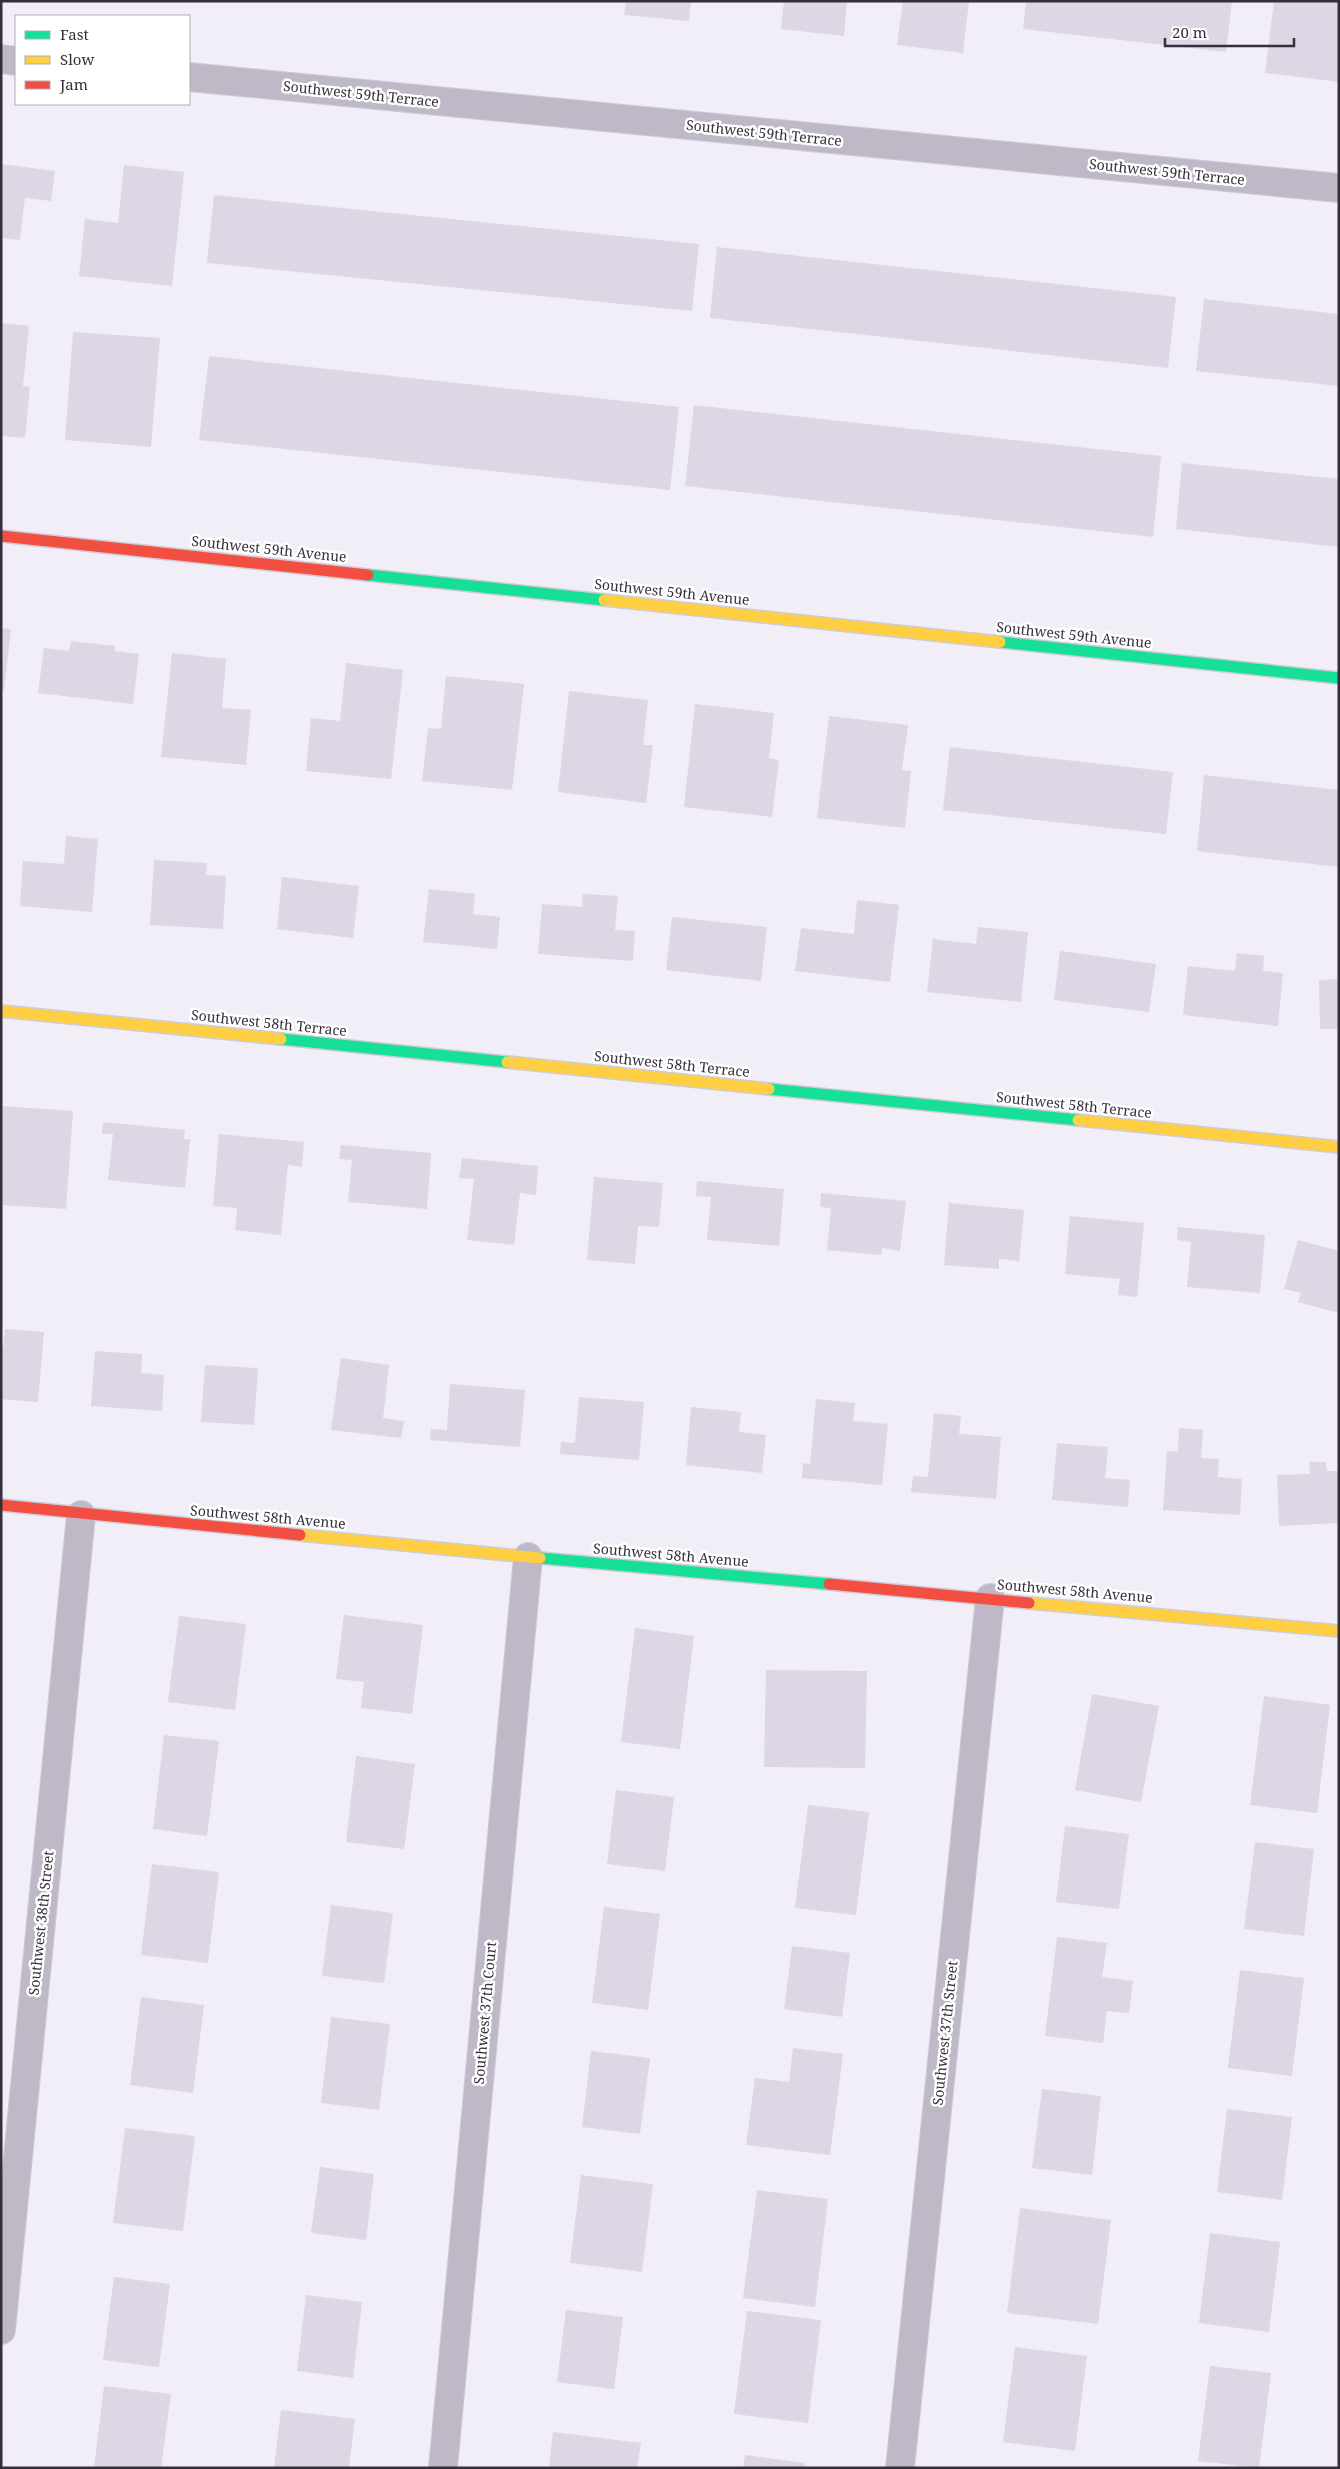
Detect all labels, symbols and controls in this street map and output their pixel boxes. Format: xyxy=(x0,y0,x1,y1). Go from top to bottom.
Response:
legend xyxy=(15,15,190,105)
scale bar xyxy=(1165,15,1294,47)
text: 20 m xyxy=(1172,22,1207,42)
text: Fast xyxy=(60,24,89,44)
text: Slow xyxy=(60,49,94,69)
text: Jam xyxy=(59,74,88,94)
street label: Southwest 59th Terrace xyxy=(282,76,440,111)
street label: Southwest 59th Terrace xyxy=(685,115,843,150)
street label: Southwest 59th Terrace xyxy=(1088,154,1246,189)
street label: Southwest 59th Avenue xyxy=(190,531,348,566)
street label: Southwest 59th Avenue xyxy=(593,574,751,609)
street label: Southwest 59th Avenue xyxy=(995,617,1153,652)
street label: Southwest 58th Terrace xyxy=(190,1005,348,1040)
street label: Southwest 58th Terrace xyxy=(593,1046,751,1081)
street label: Southwest 58th Terrace xyxy=(995,1087,1153,1122)
street label: Southwest 58th Avenue xyxy=(190,1500,347,1533)
street label: Southwest 58th Avenue xyxy=(593,1538,750,1571)
street label: Southwest 58th Avenue xyxy=(997,1574,1154,1607)
street label: Southwest 38th Street xyxy=(23,1850,58,1996)
street label: Southwest 37th Court xyxy=(469,1941,500,2085)
street label: Southwest 37th Street xyxy=(927,1960,962,2106)

